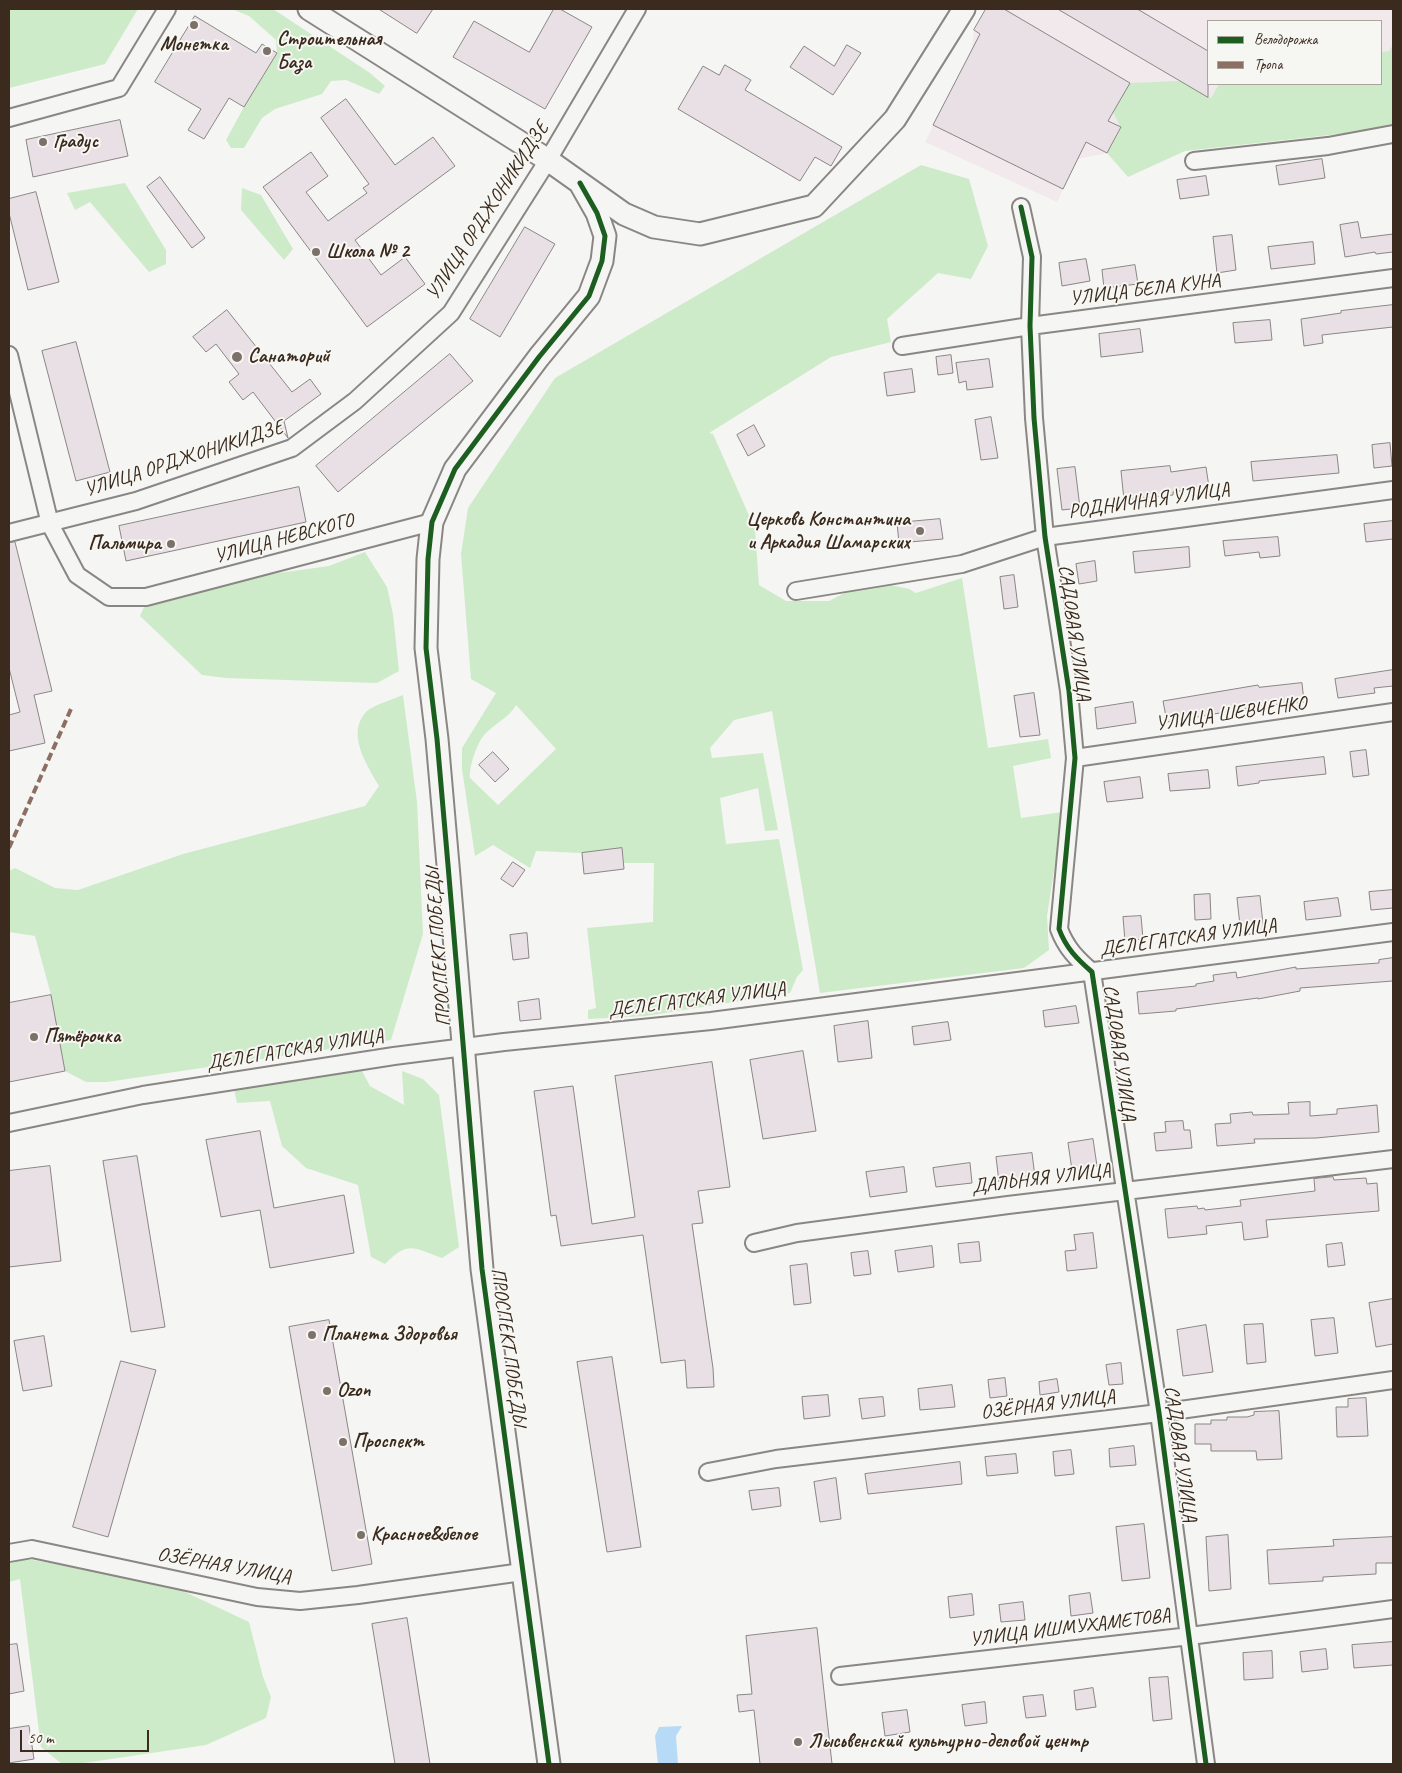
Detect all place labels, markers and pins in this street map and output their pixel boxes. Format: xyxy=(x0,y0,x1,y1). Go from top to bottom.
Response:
marker: Монетка xyxy=(188,19,200,31)
place label: Строительная База xyxy=(277,28,382,75)
place label: Монетка xyxy=(160,33,228,57)
marker: Строительная База xyxy=(261,45,273,57)
place label: Градус xyxy=(53,130,98,154)
marker: Градус xyxy=(37,136,49,148)
place label: Школа № 2 xyxy=(326,240,409,264)
marker: Школа № 2 xyxy=(310,246,322,258)
place label: Санаторий xyxy=(248,345,330,369)
marker: Санаторий xyxy=(230,350,244,364)
place label: Церковь Константина и Аркадия Шамарских xyxy=(746,508,910,555)
marker: Церковь Константина и Аркадия Шамарских xyxy=(914,525,926,537)
place label: Пальмира xyxy=(88,532,161,556)
marker: Пальмира xyxy=(165,538,177,550)
place label: Пятёрочка xyxy=(44,1025,121,1049)
marker: Пятёрочка xyxy=(28,1031,40,1043)
place label: Планета Здоровья xyxy=(322,1323,457,1347)
marker: Планета Здоровья xyxy=(306,1329,318,1341)
place label: Ozon xyxy=(337,1379,370,1403)
marker: Ozon xyxy=(321,1385,333,1397)
place label: Проспект xyxy=(353,1430,424,1454)
marker: Проспект xyxy=(337,1436,349,1448)
place label: Красное&белое xyxy=(371,1523,477,1547)
marker: Красное&белое xyxy=(355,1529,367,1541)
place label: Лысьвенский культурно-деловой центр xyxy=(808,1730,1088,1754)
marker: Лысьвенский культурно-деловой центр xyxy=(792,1736,804,1748)

